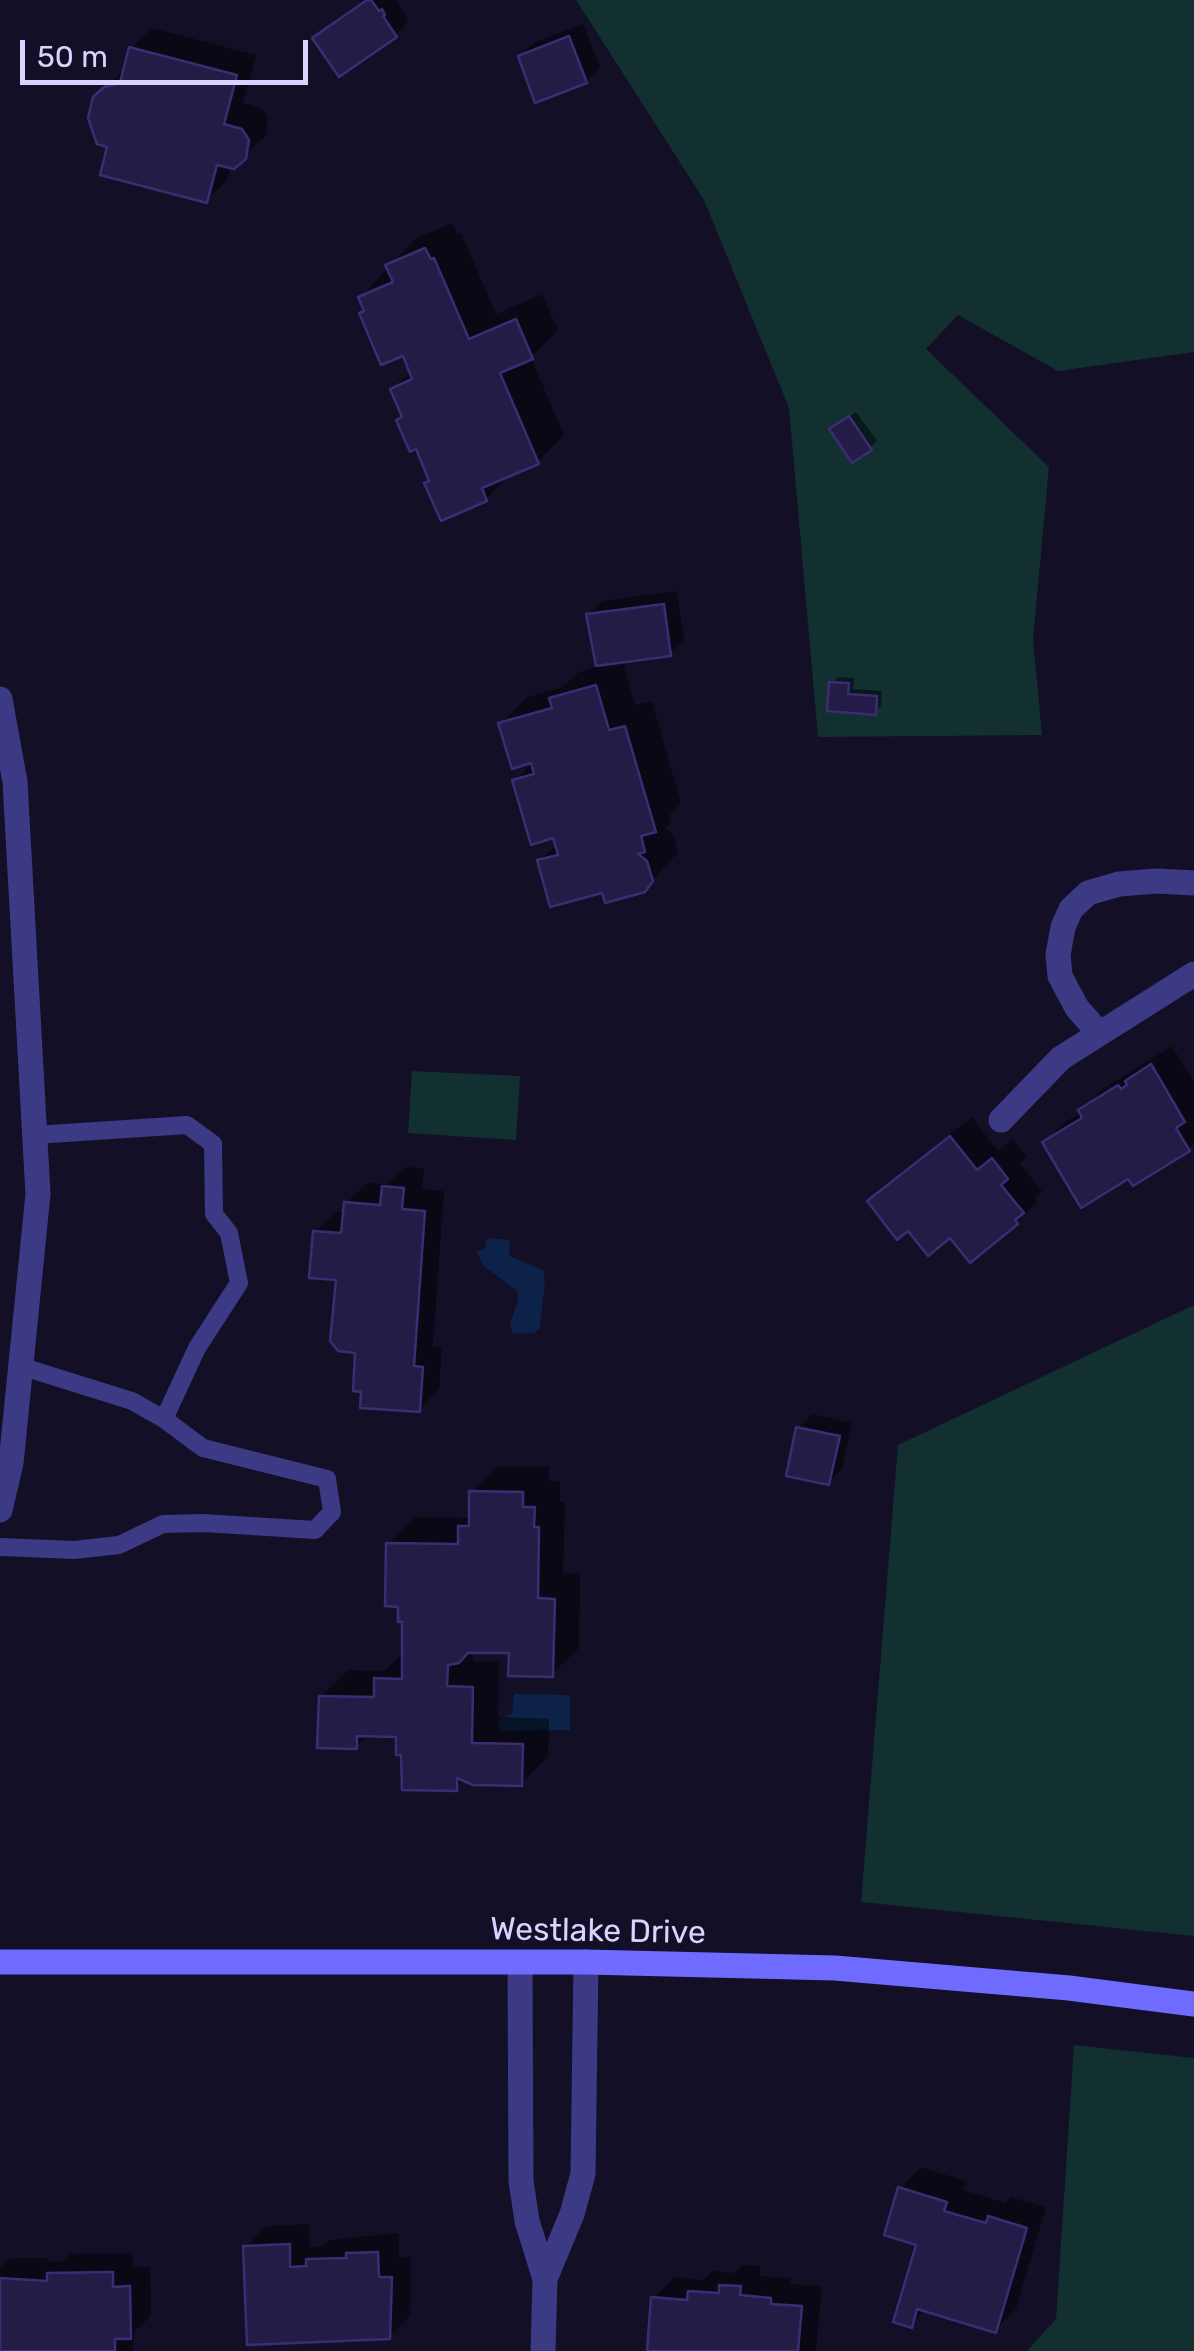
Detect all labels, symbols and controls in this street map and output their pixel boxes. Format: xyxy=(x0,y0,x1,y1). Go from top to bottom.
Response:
scale bar xyxy=(25,20,312,82)
text: 50 m xyxy=(37,39,108,75)
street label: Westlake Drive xyxy=(490,1911,706,1953)

